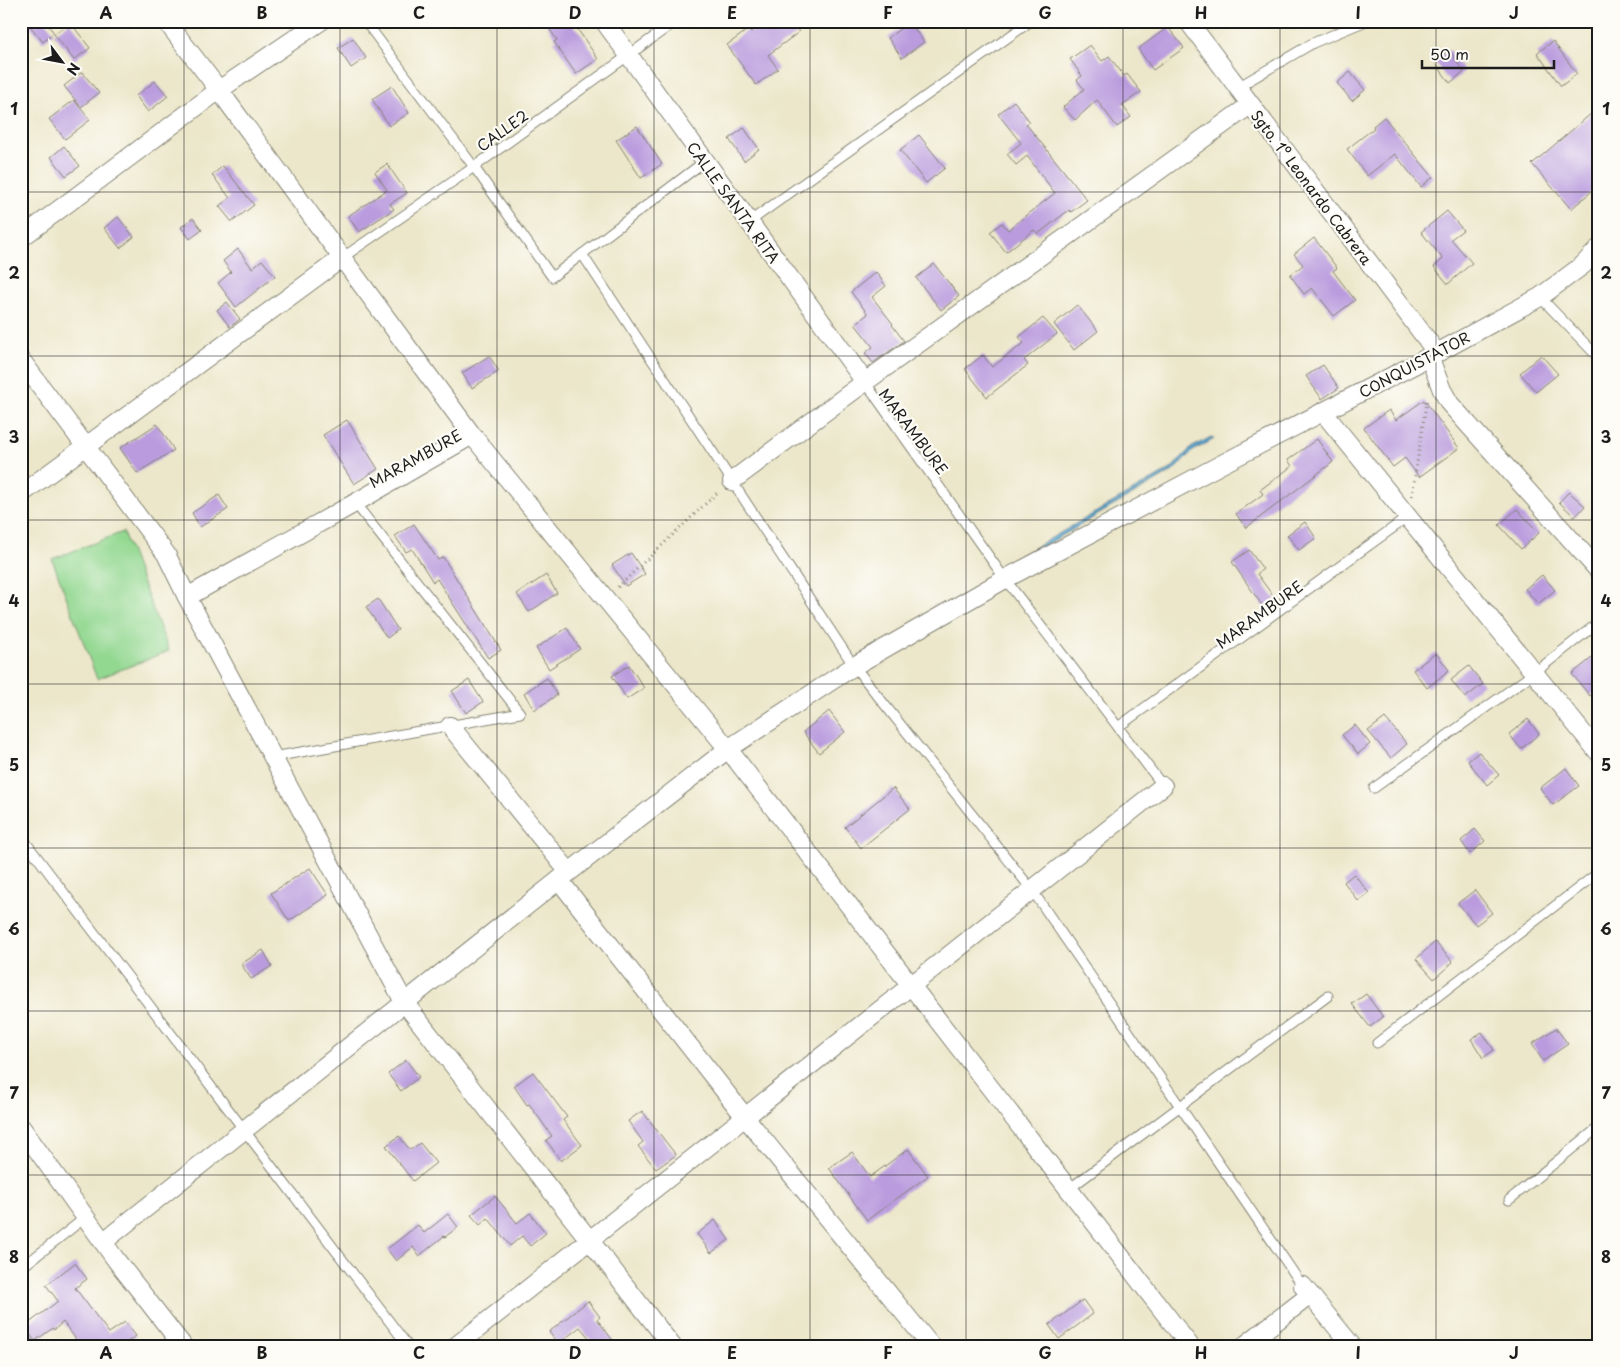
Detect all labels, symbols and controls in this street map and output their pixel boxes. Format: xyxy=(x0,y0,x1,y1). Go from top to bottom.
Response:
text: A xyxy=(100,0,113,24)
text: B xyxy=(257,0,268,24)
text: C xyxy=(413,0,425,24)
text: D xyxy=(569,0,581,24)
text: E xyxy=(727,0,737,24)
text: F xyxy=(883,0,893,24)
text: G xyxy=(1038,0,1052,24)
text: H xyxy=(1195,0,1207,24)
text: I xyxy=(1355,0,1361,24)
text: J xyxy=(1509,0,1519,24)
north arrow xyxy=(38,38,88,88)
scale bar xyxy=(1422,38,1555,70)
text: 50 m xyxy=(1430,42,1469,65)
text: N xyxy=(62,59,85,79)
text: 1 xyxy=(10,96,18,120)
text: 1 xyxy=(1602,96,1610,120)
street label: CALLE2 xyxy=(471,103,533,157)
street label: Sgto. 1º Leonardo Cabrera xyxy=(1246,105,1378,270)
street label: CALLE SANTA RITA xyxy=(682,137,786,268)
text: 2 xyxy=(8,260,20,284)
text: 2 xyxy=(1600,260,1612,284)
street label: CONQUISTATOR xyxy=(1354,325,1474,403)
street label: MARAMBURE xyxy=(874,383,954,479)
street label: MARAMBURE xyxy=(364,423,466,493)
text: 3 xyxy=(9,424,19,448)
text: 3 xyxy=(1601,424,1611,448)
street label: MARAMBURE xyxy=(1211,574,1307,654)
text: 4 xyxy=(9,588,20,612)
text: 4 xyxy=(1601,588,1612,612)
text: 5 xyxy=(9,752,19,776)
text: 5 xyxy=(1601,752,1611,776)
text: 6 xyxy=(8,916,20,940)
text: 6 xyxy=(1600,916,1612,940)
text: 7 xyxy=(9,1080,19,1104)
text: 7 xyxy=(1601,1080,1611,1104)
text: 8 xyxy=(9,1244,19,1268)
text: 8 xyxy=(1601,1244,1611,1268)
text: A xyxy=(100,1340,113,1364)
text: B xyxy=(257,1340,268,1364)
text: C xyxy=(413,1340,425,1364)
text: D xyxy=(569,1340,581,1364)
text: E xyxy=(727,1340,737,1364)
text: F xyxy=(883,1340,893,1364)
text: G xyxy=(1038,1340,1052,1364)
text: H xyxy=(1195,1340,1207,1364)
text: I xyxy=(1355,1340,1361,1364)
text: J xyxy=(1509,1340,1519,1364)

